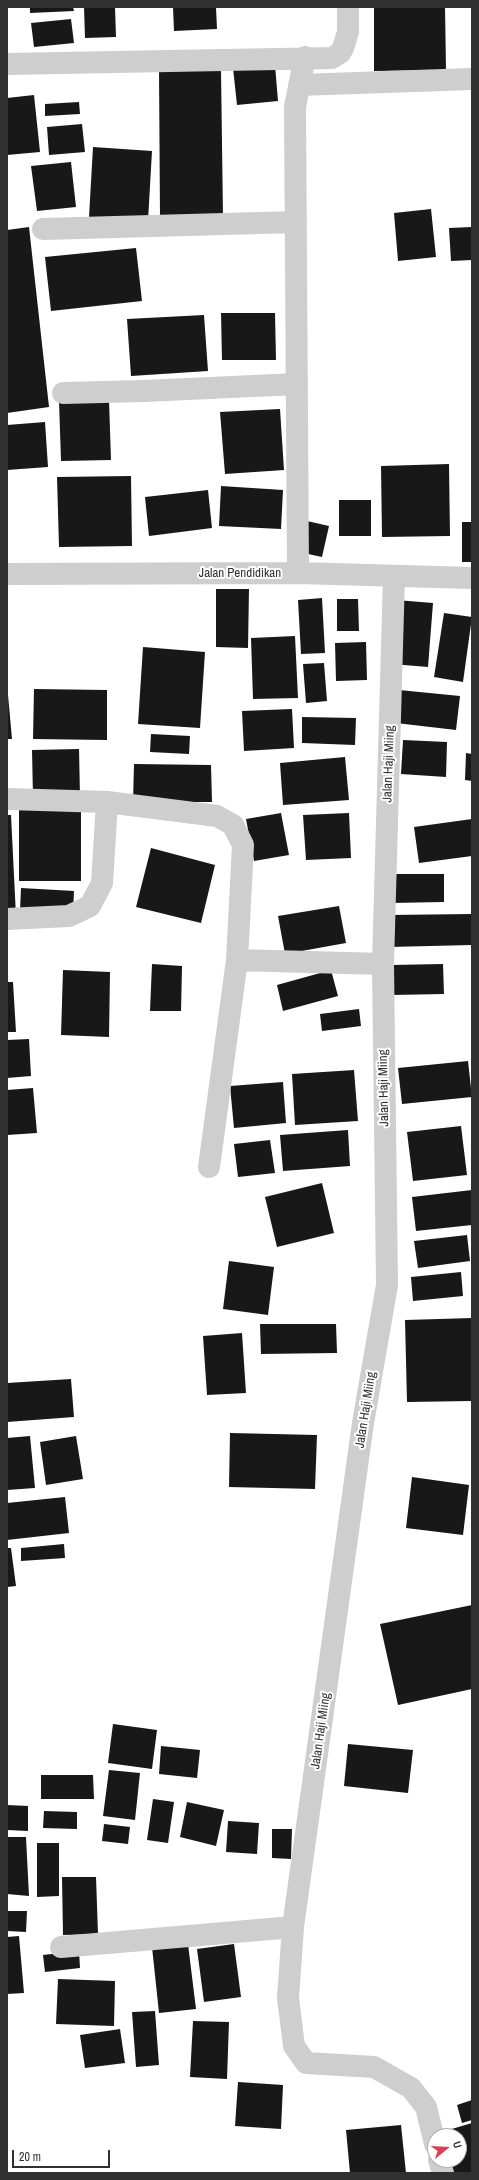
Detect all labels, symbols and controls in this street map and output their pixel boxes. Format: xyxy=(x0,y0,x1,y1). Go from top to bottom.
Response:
street label: Jalan Pendidikan xyxy=(199,566,281,582)
street label: Jalan Haji Miing xyxy=(380,725,398,803)
street label: Jalan Haji Miing xyxy=(376,1049,392,1127)
street label: Jalan Haji Miing xyxy=(352,1371,380,1449)
street label: Jalan Haji Miing xyxy=(308,1692,334,1770)
north arrow xyxy=(427,2128,467,2168)
text: U xyxy=(450,2139,465,2150)
scale bar xyxy=(14,2142,112,2168)
text: 20 m xyxy=(19,2149,41,2165)

